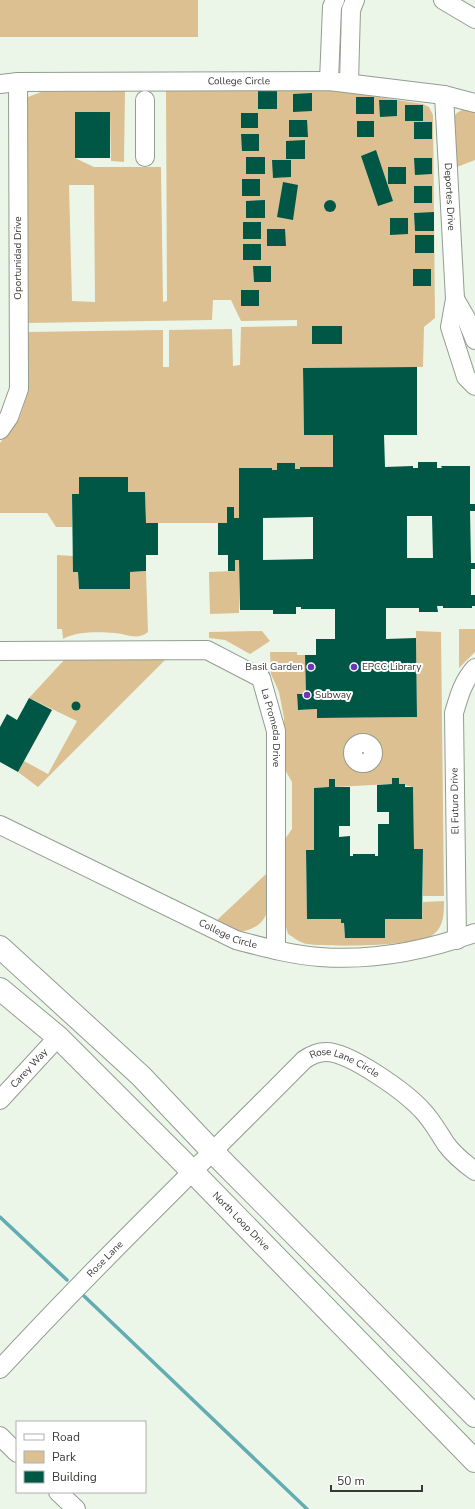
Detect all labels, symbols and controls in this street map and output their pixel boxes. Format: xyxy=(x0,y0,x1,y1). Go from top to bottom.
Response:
street label: College Circle xyxy=(208,74,270,88)
street label: Deportes Drive xyxy=(441,163,458,231)
street label: Oportunidad Drive xyxy=(11,216,25,300)
place label: Basil Garden xyxy=(245,660,303,674)
place label: EPCC Library xyxy=(362,660,422,674)
marker: Basil Garden xyxy=(306,662,316,672)
marker: EPCC Library xyxy=(349,662,359,672)
street label: La Promeda Drive xyxy=(257,687,283,767)
place label: Subway xyxy=(315,688,352,702)
marker: Subway xyxy=(302,690,312,700)
street label: El Futuro Drive xyxy=(447,767,463,835)
street label: College Circle xyxy=(196,916,259,952)
street label: Carey Way xyxy=(7,1045,52,1091)
street label: Rose Lane Circle xyxy=(307,1045,382,1081)
street label: North Loop Drive xyxy=(209,1189,273,1254)
street label: Rose Lane xyxy=(84,1238,126,1281)
legend xyxy=(16,1421,146,1493)
text: Road xyxy=(52,1429,80,1445)
text: Park xyxy=(52,1449,77,1465)
scale bar xyxy=(331,1467,422,1493)
text: Building xyxy=(52,1469,97,1485)
text: 50 m xyxy=(337,1473,365,1489)

